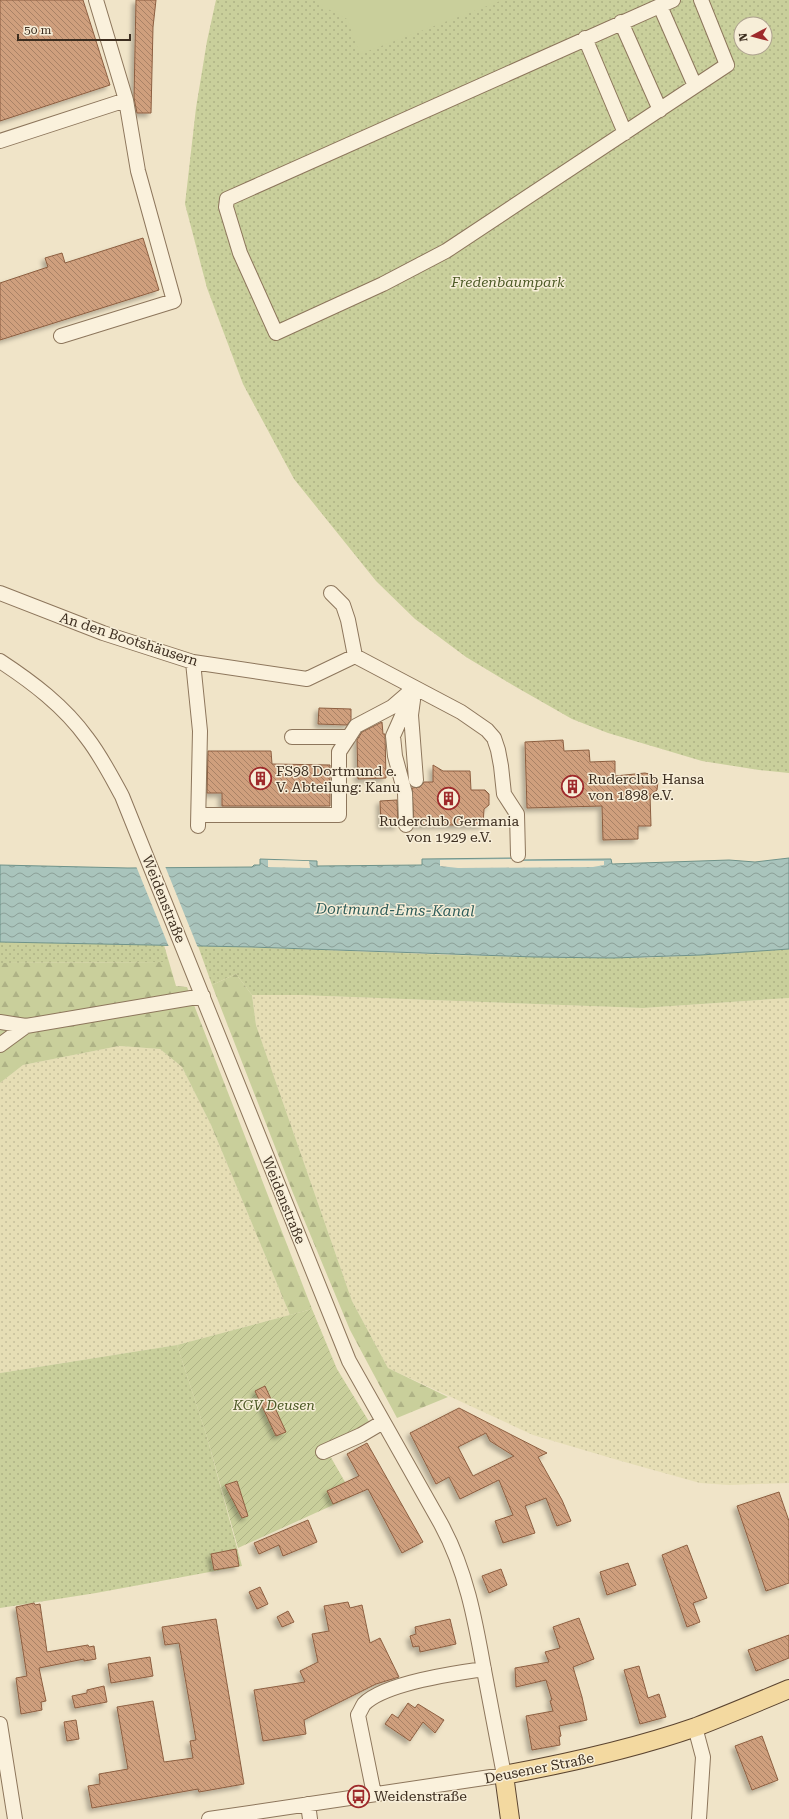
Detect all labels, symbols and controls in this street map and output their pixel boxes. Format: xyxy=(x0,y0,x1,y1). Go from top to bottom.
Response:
scale bar xyxy=(18,16,130,42)
north arrow xyxy=(733,16,773,56)
text: 50 m xyxy=(24,23,51,37)
text: N xyxy=(737,32,751,42)
park label: Fredenbaumpark xyxy=(450,274,565,290)
street label: An den Bootshäusern xyxy=(58,609,200,669)
place label: FS98 Dortmund e. V. Abteilung: Kanu xyxy=(276,763,401,795)
building icon: FS98 Dortmund e. V. Abteilung: Kanu xyxy=(248,766,274,792)
place label: Ruderclub Hansa von 1898 e.V. xyxy=(588,771,705,803)
building icon: Ruderclub Hansa von 1898 e.V. xyxy=(559,774,585,800)
building icon: Ruderclub Germania von 1929 e.V. xyxy=(436,786,462,812)
place label: Ruderclub Germania von 1929 e.V. xyxy=(379,813,519,845)
street label: Weidenstraße xyxy=(139,853,189,945)
water label: Dortmund-Ems-Kanal xyxy=(314,900,475,920)
street label: Weidenstraße xyxy=(259,1154,309,1246)
park label: KGV Deusen xyxy=(232,1397,315,1413)
street label: Deusener Straße xyxy=(483,1749,595,1786)
bus stop icon: Weidenstraße xyxy=(346,1783,372,1809)
place label: Weidenstraße xyxy=(374,1788,467,1804)

